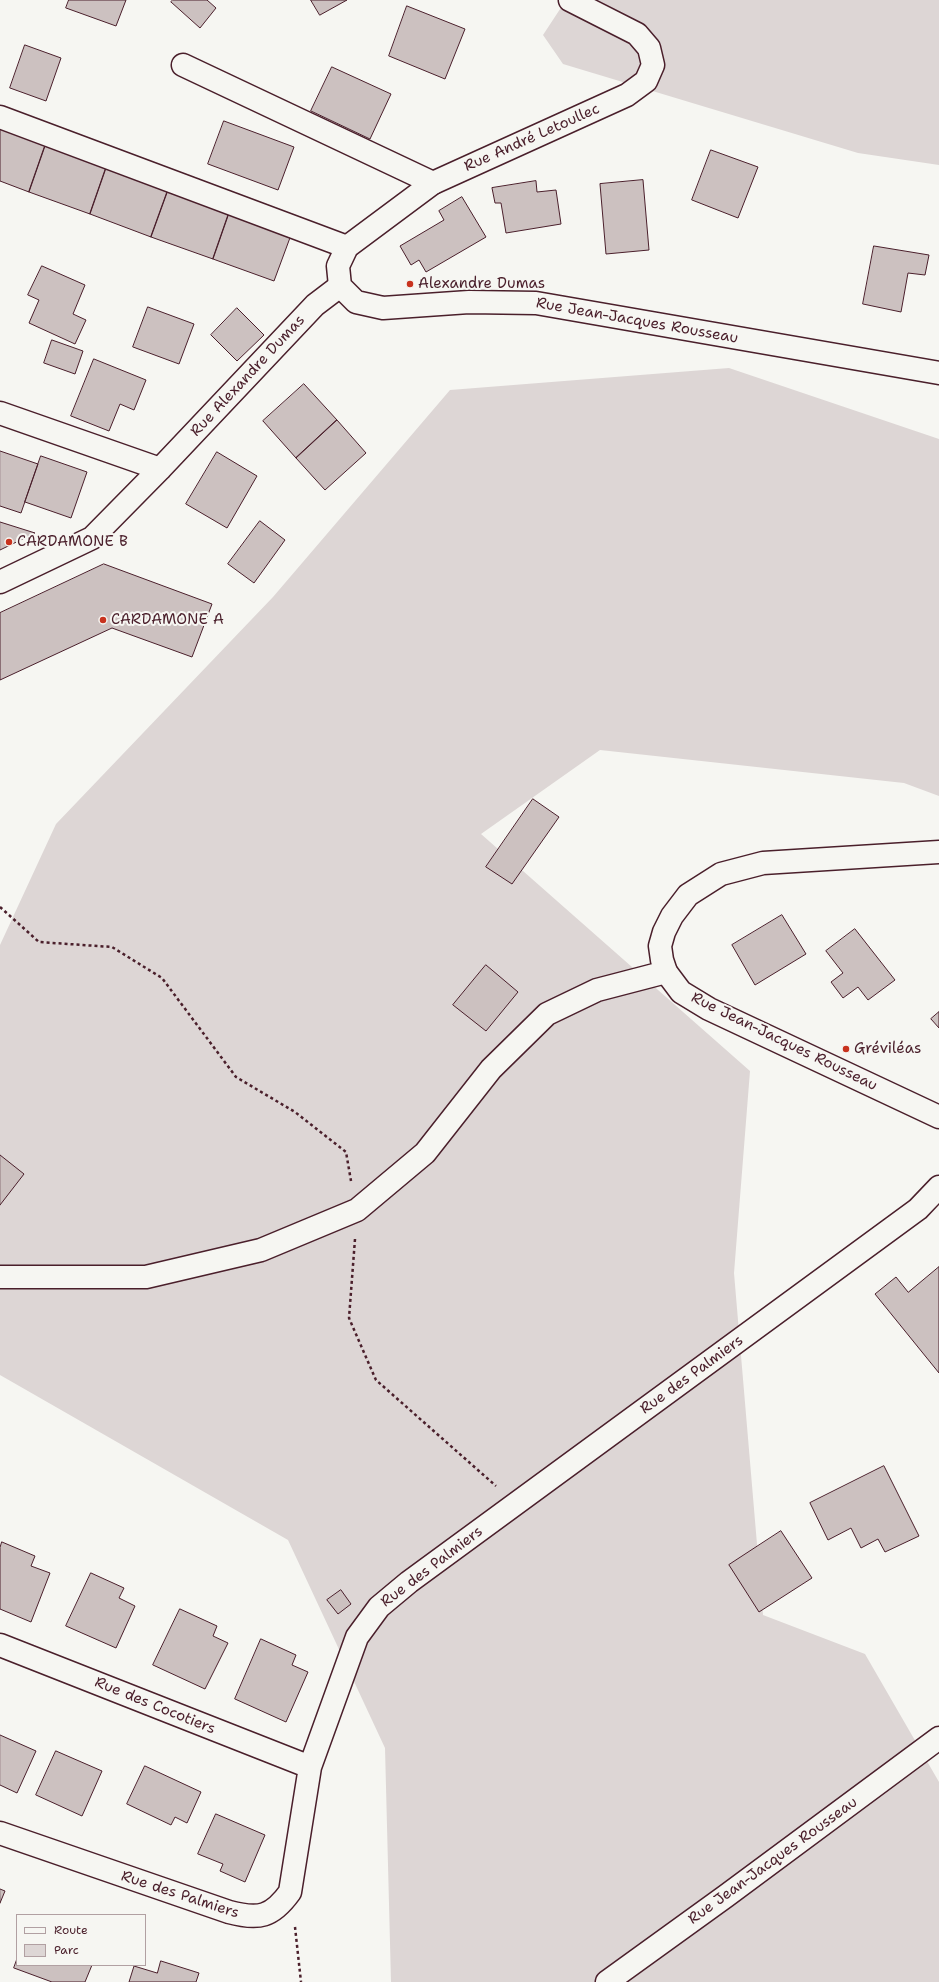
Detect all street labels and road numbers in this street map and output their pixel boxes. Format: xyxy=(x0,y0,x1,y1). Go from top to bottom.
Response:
street label: Rue André Letoullec xyxy=(462,100,602,176)
street label: Rue Jean-Jacques Rousseau xyxy=(535,294,739,348)
street label: Rue Alexandre Dumas xyxy=(187,312,309,440)
street label: Rue Jean-Jacques Rousseau xyxy=(688,989,880,1095)
street label: Rue des Palmiers xyxy=(637,1332,747,1418)
street label: Rue des Palmiers xyxy=(377,1523,487,1611)
street label: Rue des Cocotiers xyxy=(92,1674,218,1738)
street label: Rue Jean-Jacques Rousseau xyxy=(685,1793,861,1929)
street label: Rue des Palmiers xyxy=(119,1867,241,1923)

